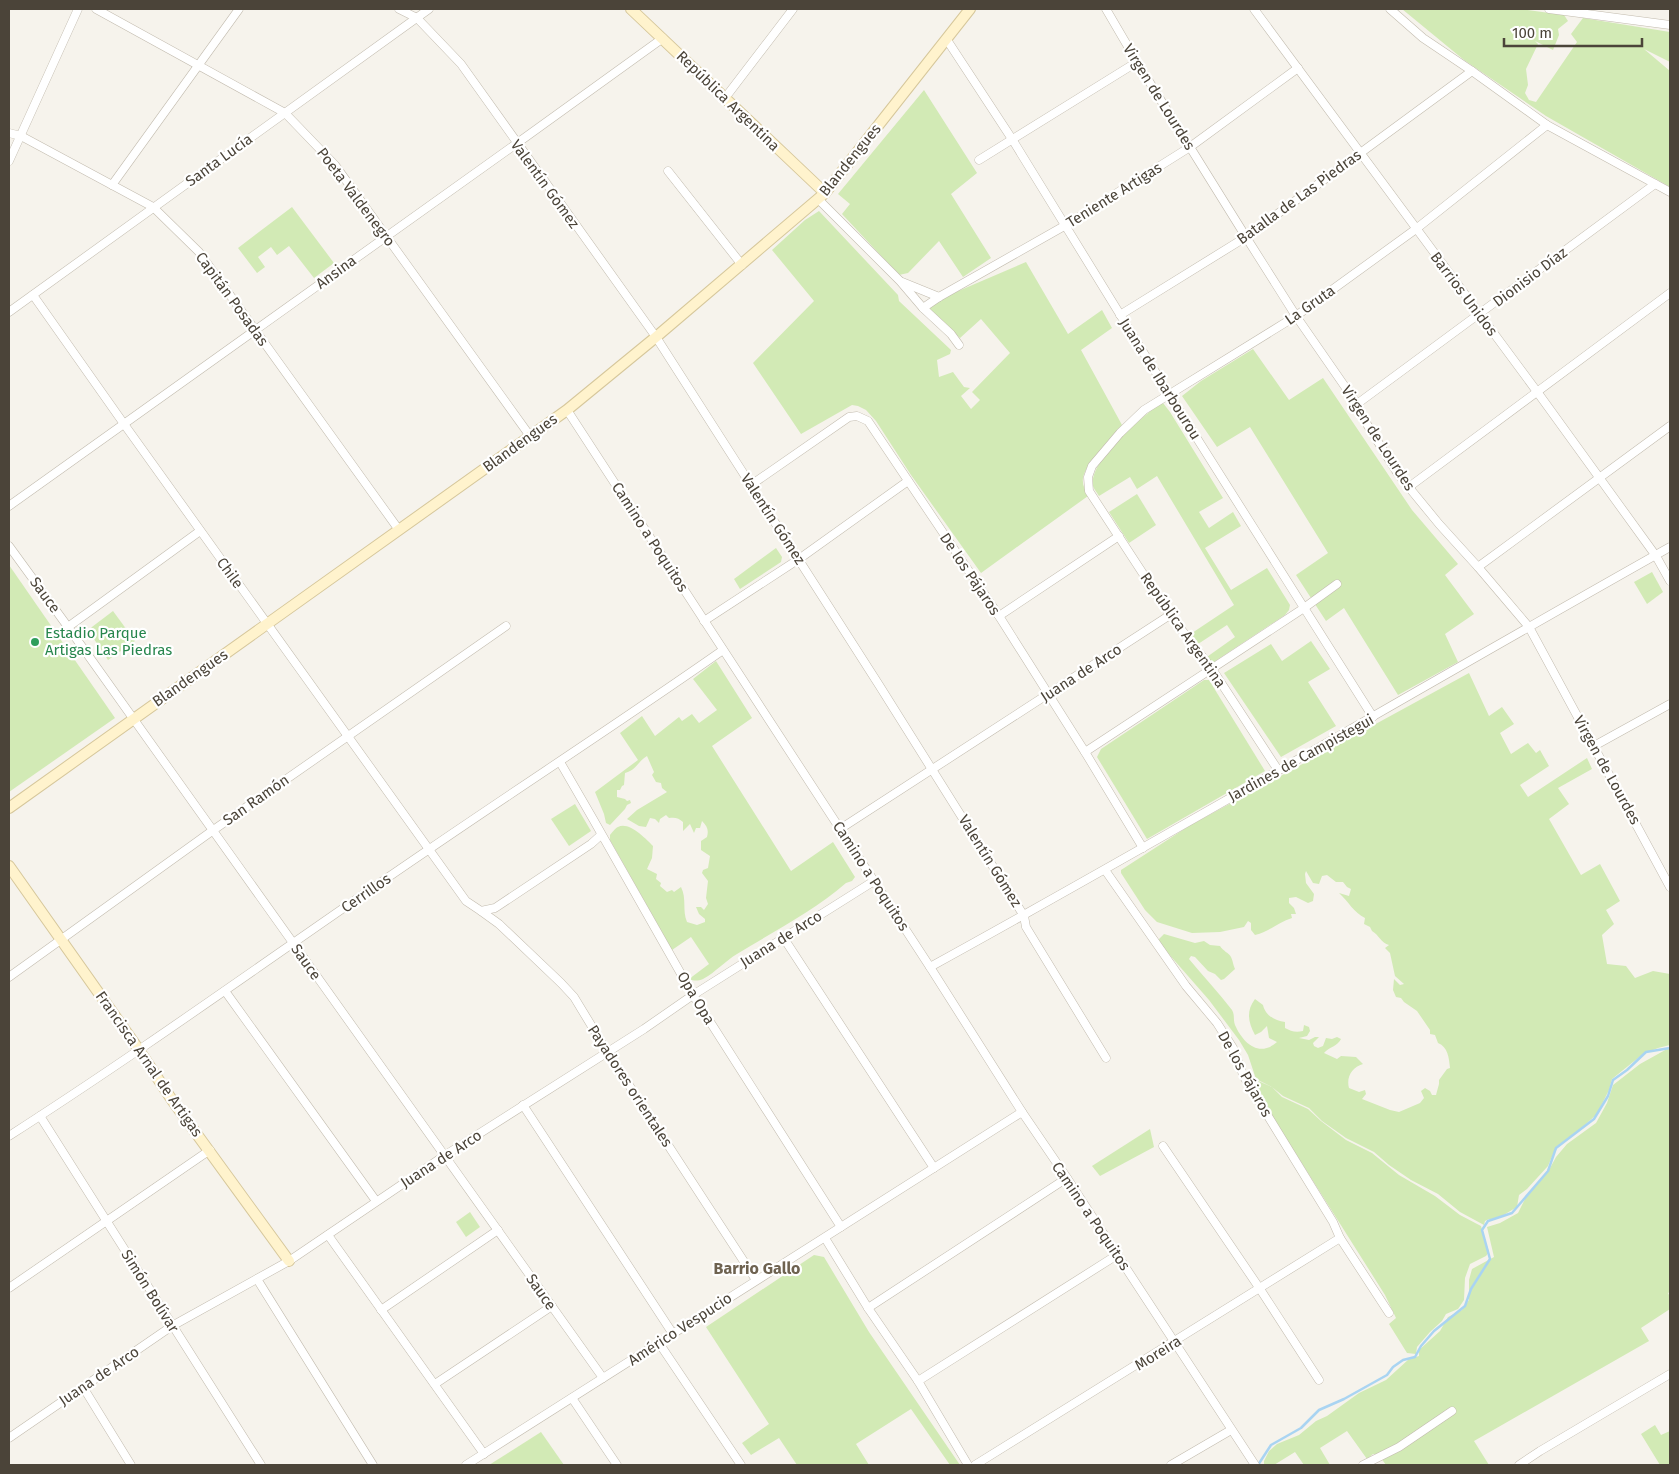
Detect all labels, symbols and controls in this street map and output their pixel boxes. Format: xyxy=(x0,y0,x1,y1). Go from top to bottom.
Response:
scale bar xyxy=(1504,15,1642,47)
text: 100 m xyxy=(1512,24,1552,42)
street label: Virgen de Lourdes xyxy=(1119,41,1199,153)
street label: República Argentina xyxy=(673,47,783,155)
street label: Blandengues xyxy=(815,120,885,200)
street label: Santa Lucía xyxy=(182,130,256,190)
street label: Valentín Gómez xyxy=(507,136,583,232)
street label: Poeta Valdenegro xyxy=(313,144,399,250)
street label: Batalla de Las Piedras xyxy=(1233,146,1365,248)
street label: Teniente Artigas xyxy=(1063,158,1165,232)
street label: Dionisio Díaz xyxy=(1489,243,1571,311)
street label: Capitán Posadas xyxy=(192,248,272,350)
street label: Barrios Unidos xyxy=(1427,248,1501,340)
street label: Ansina xyxy=(312,251,360,293)
street label: La Gruta xyxy=(1282,281,1338,329)
street label: Juana de Ibarbourou xyxy=(1115,315,1205,443)
street label: Virgen de Lourdes xyxy=(1337,382,1419,494)
street label: Blandengues xyxy=(479,410,561,476)
street label: Valentín Gómez xyxy=(737,470,809,568)
street label: Camino a Poquitos xyxy=(608,479,692,595)
street label: De los Pájaros xyxy=(936,529,1004,619)
street label: Chile xyxy=(213,554,247,592)
street label: República Argentina xyxy=(1136,569,1230,691)
street label: Sauce xyxy=(26,573,64,617)
place label: Estadio Parque Artigas Las Piedras xyxy=(45,624,172,659)
marker: Estadio Parque Artigas Las Piedras xyxy=(29,636,41,648)
street label: Juana de Arco xyxy=(1037,640,1125,706)
street label: Blandengues xyxy=(149,645,231,711)
street label: Jardines de Campistegui xyxy=(1225,710,1377,806)
street label: Virgen de Lourdes xyxy=(1570,712,1644,828)
street label: San Ramón xyxy=(219,771,293,829)
street label: Valentín Gómez xyxy=(955,812,1026,911)
street label: Camino a Poquitos xyxy=(829,818,913,934)
street label: Cerrillos xyxy=(338,869,394,917)
street label: Juana de Arco xyxy=(737,907,825,971)
street label: Sauce xyxy=(287,940,325,984)
street label: Opa Opa xyxy=(673,968,719,1028)
street label: Francisca Arnal de Artigas xyxy=(92,988,206,1140)
street label: Payadores orientales xyxy=(584,1022,676,1150)
street label: De los Pájaros xyxy=(1214,1028,1276,1120)
street label: Juana de Arco xyxy=(397,1126,485,1192)
street label: Camino a Poquitos xyxy=(1048,1158,1134,1274)
street label: Simón Bolívar xyxy=(117,1246,183,1336)
district label: Barrio Gallo xyxy=(714,1259,800,1278)
street label: Sauce xyxy=(522,1270,560,1314)
street label: Américo Vespucio xyxy=(625,1289,735,1369)
street label: Moreira xyxy=(1131,1332,1185,1374)
street label: Juana de Arco xyxy=(55,1343,143,1409)

